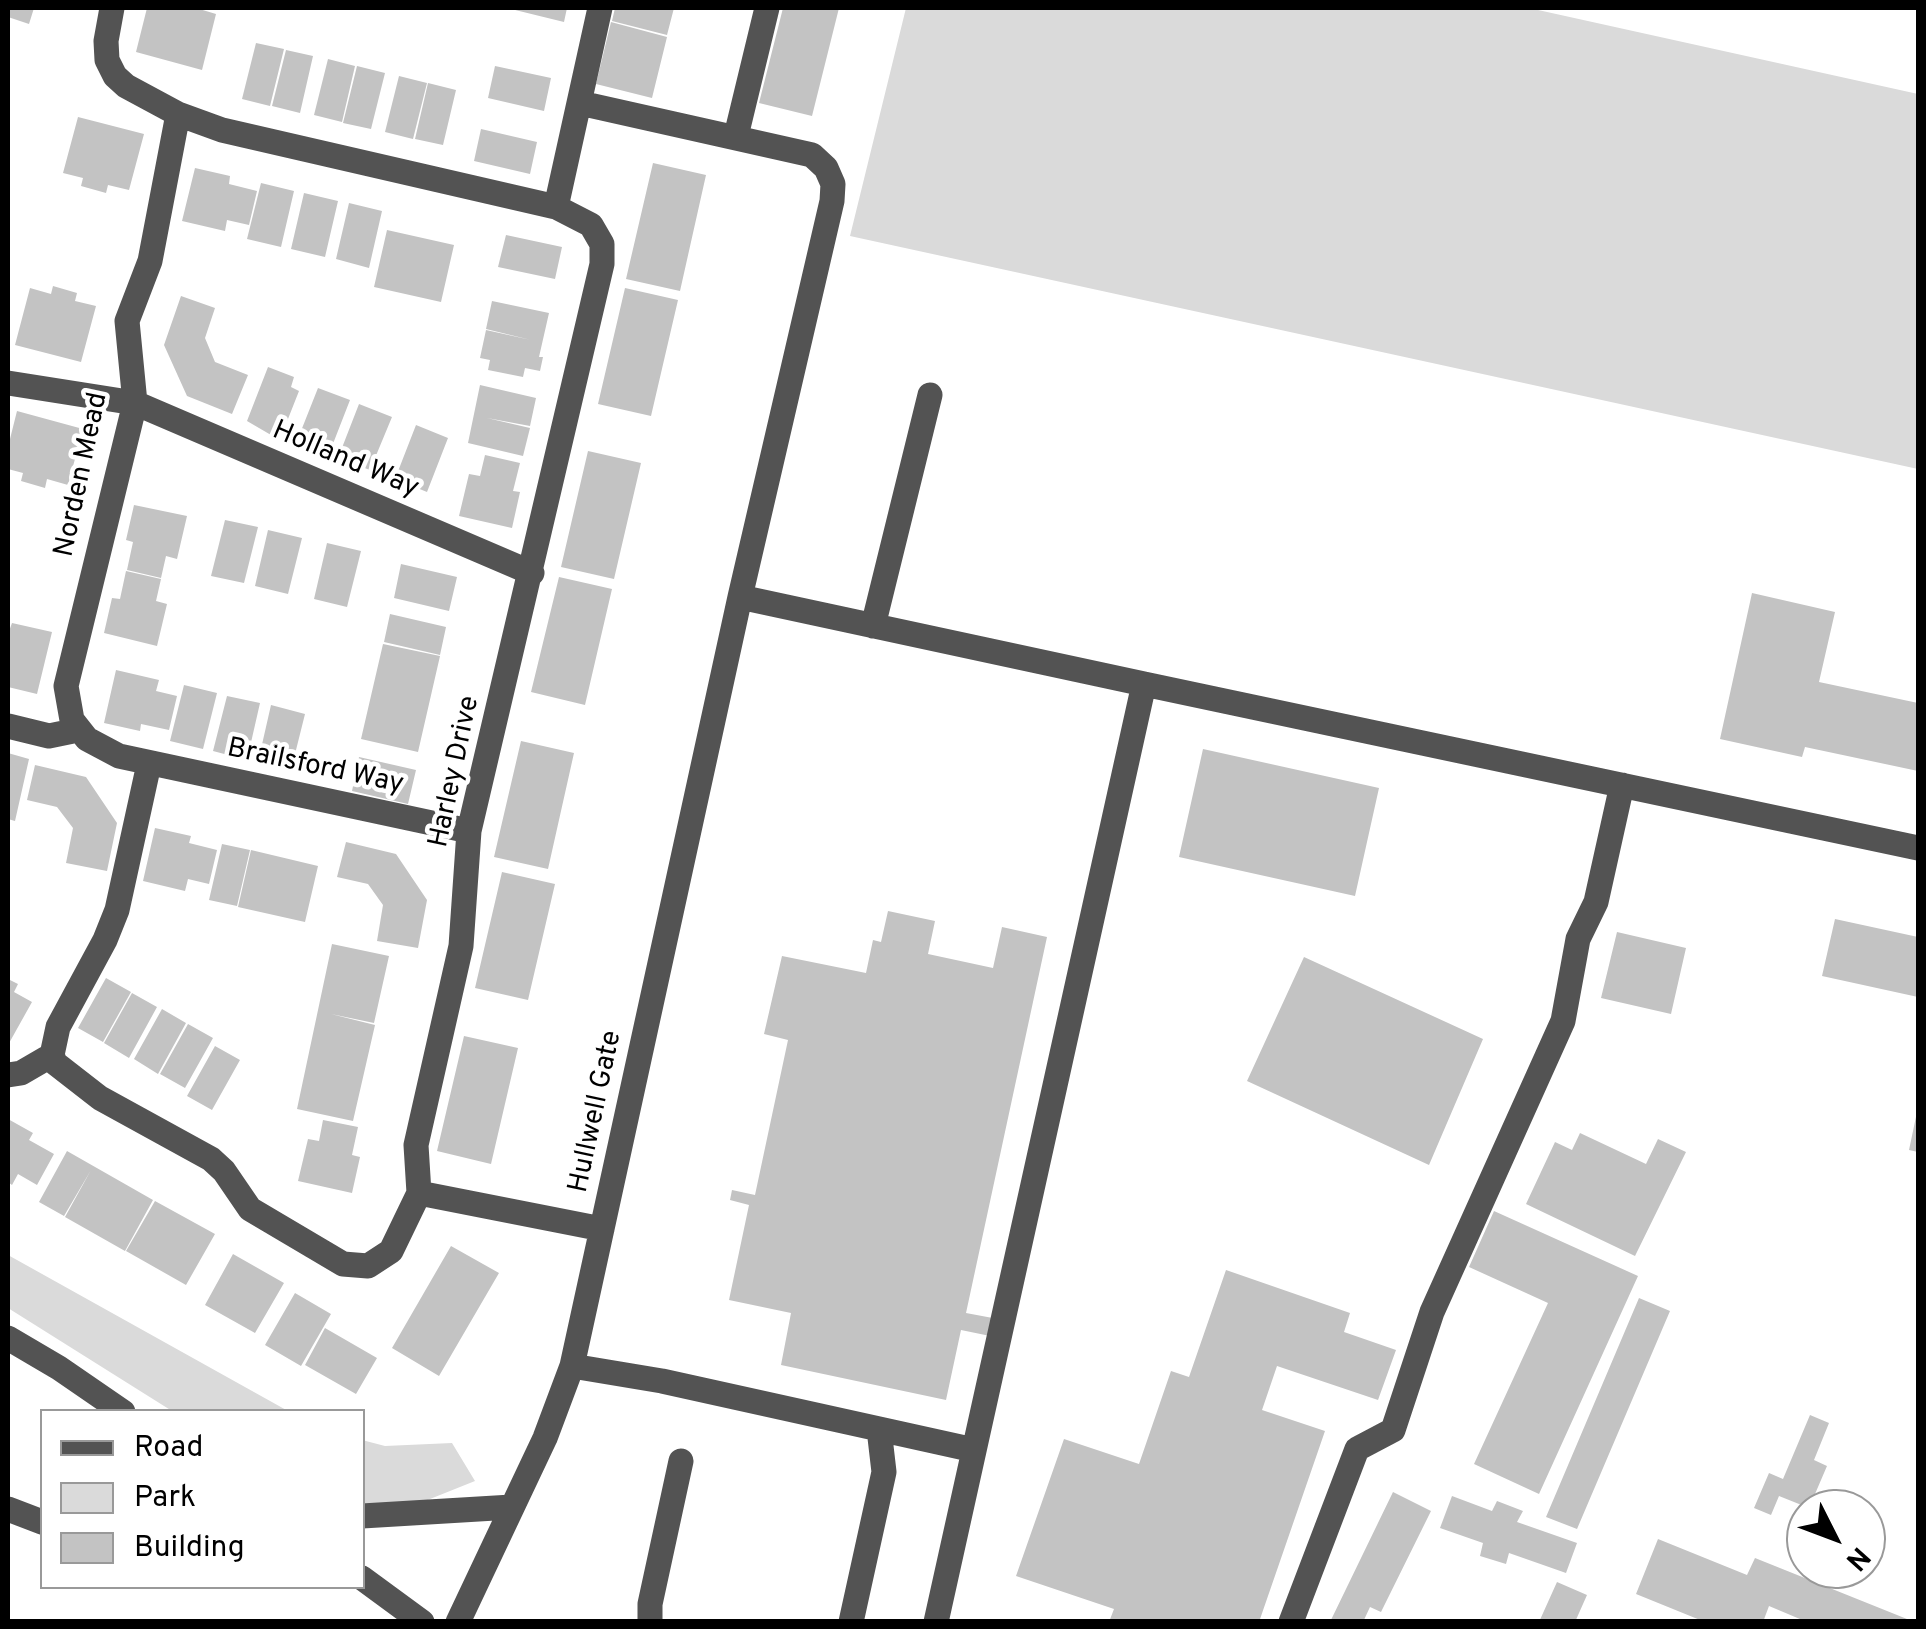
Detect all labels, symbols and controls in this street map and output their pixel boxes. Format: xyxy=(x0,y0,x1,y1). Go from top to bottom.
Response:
street label: Norden Mead xyxy=(49,390,117,560)
street label: Holland Way xyxy=(267,415,423,507)
street label: Harley Drive xyxy=(424,693,488,851)
street label: Brailsford Way xyxy=(224,733,406,803)
street label: Hullwell Gate xyxy=(563,1028,631,1196)
legend xyxy=(40,1409,365,1589)
text: Road xyxy=(134,1430,203,1467)
text: Park xyxy=(134,1480,196,1517)
north arrow xyxy=(1786,1489,1886,1589)
text: Building xyxy=(134,1530,245,1567)
text: N xyxy=(1837,1538,1877,1577)

